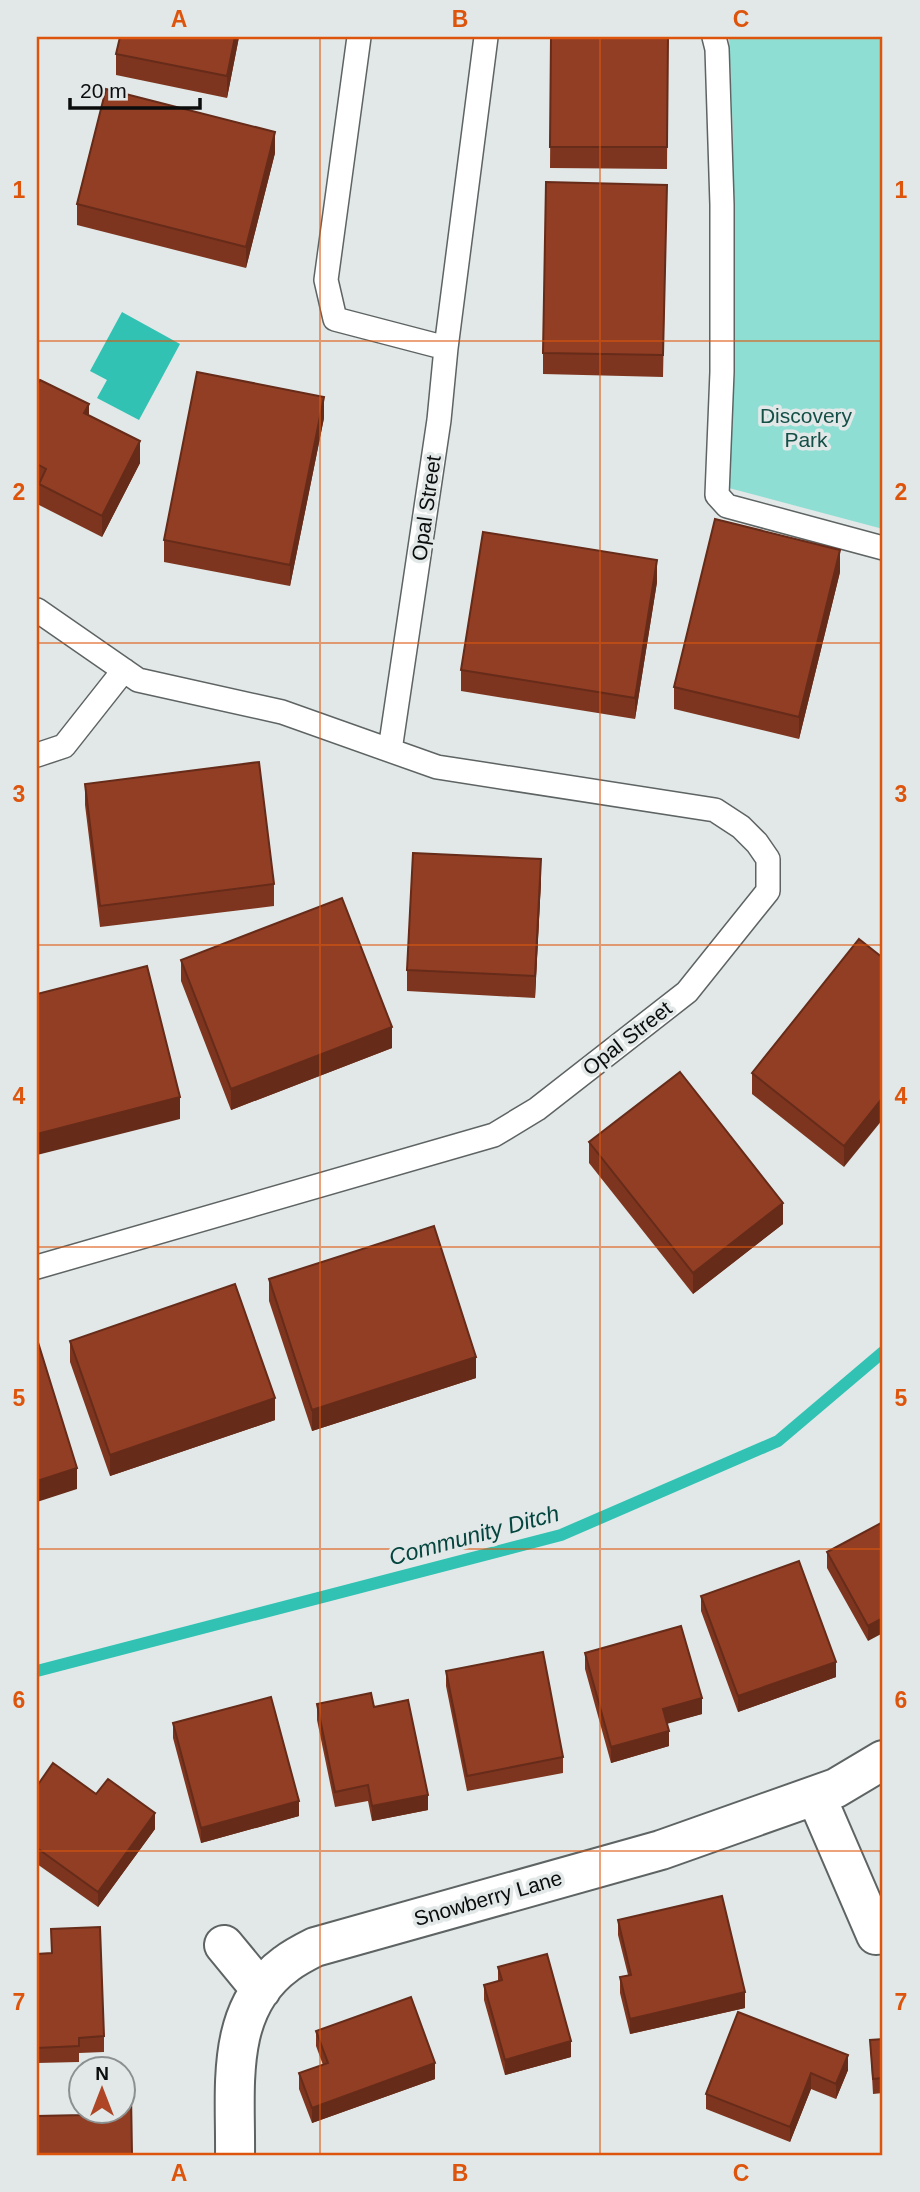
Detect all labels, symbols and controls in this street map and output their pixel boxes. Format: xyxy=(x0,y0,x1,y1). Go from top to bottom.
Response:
text: A xyxy=(171,6,187,32)
text: B xyxy=(452,6,468,32)
text: C xyxy=(733,6,749,32)
scale bar xyxy=(70,66,200,110)
text: 20 m xyxy=(80,79,127,102)
text: 1 xyxy=(13,177,26,203)
text: 1 xyxy=(895,177,908,203)
park label: Discovery Park xyxy=(760,404,853,451)
street label: Opal Street xyxy=(407,454,445,562)
text: 2 xyxy=(13,479,25,505)
text: 2 xyxy=(895,479,907,505)
text: 3 xyxy=(13,781,25,807)
text: 3 xyxy=(895,781,907,807)
street label: Opal Street xyxy=(578,996,676,1080)
text: 4 xyxy=(13,1083,26,1109)
text: 4 xyxy=(895,1083,908,1109)
text: 5 xyxy=(13,1385,26,1411)
text: 5 xyxy=(895,1385,908,1411)
water label: Community Ditch xyxy=(386,1500,562,1570)
text: 6 xyxy=(13,1687,25,1713)
text: 6 xyxy=(895,1687,907,1713)
street label: Snowberry Lane xyxy=(411,1866,565,1930)
text: 7 xyxy=(13,1989,25,2015)
text: 7 xyxy=(895,1989,907,2015)
north arrow xyxy=(66,2056,136,2126)
text: N xyxy=(95,2063,109,2084)
text: A xyxy=(171,2160,187,2186)
text: B xyxy=(452,2160,468,2186)
text: C xyxy=(733,2160,749,2186)

